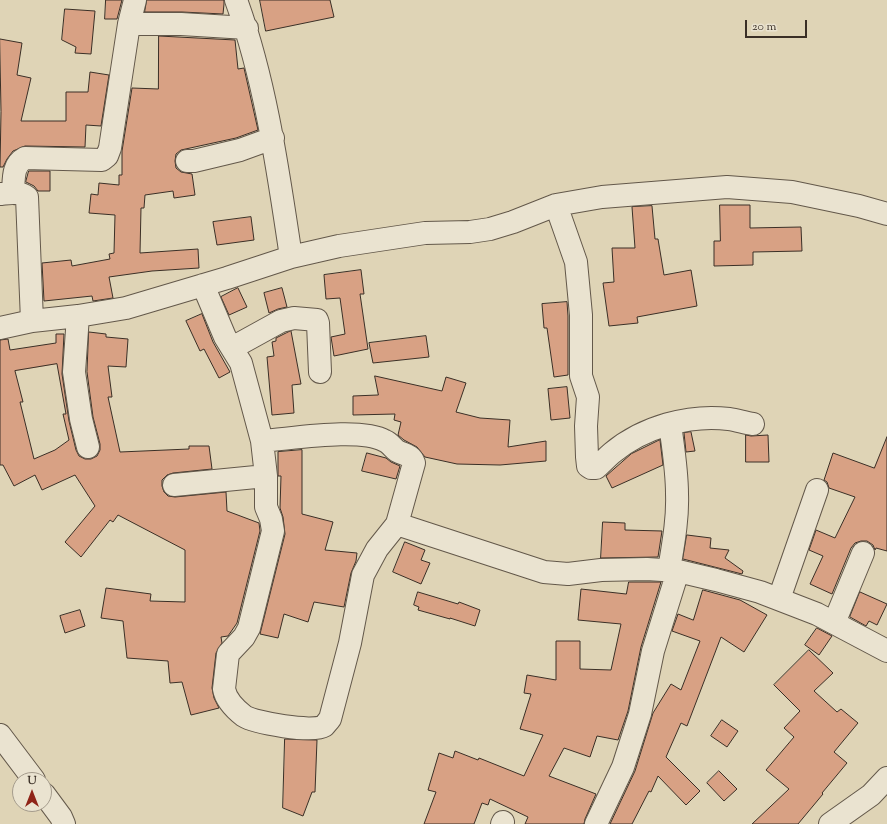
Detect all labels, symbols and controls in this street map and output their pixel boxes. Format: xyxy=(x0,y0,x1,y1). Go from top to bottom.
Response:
scale bar xyxy=(747,12,809,38)
text: 20 m xyxy=(752,18,776,36)
north arrow xyxy=(12,772,52,812)
text: U xyxy=(28,773,36,789)

